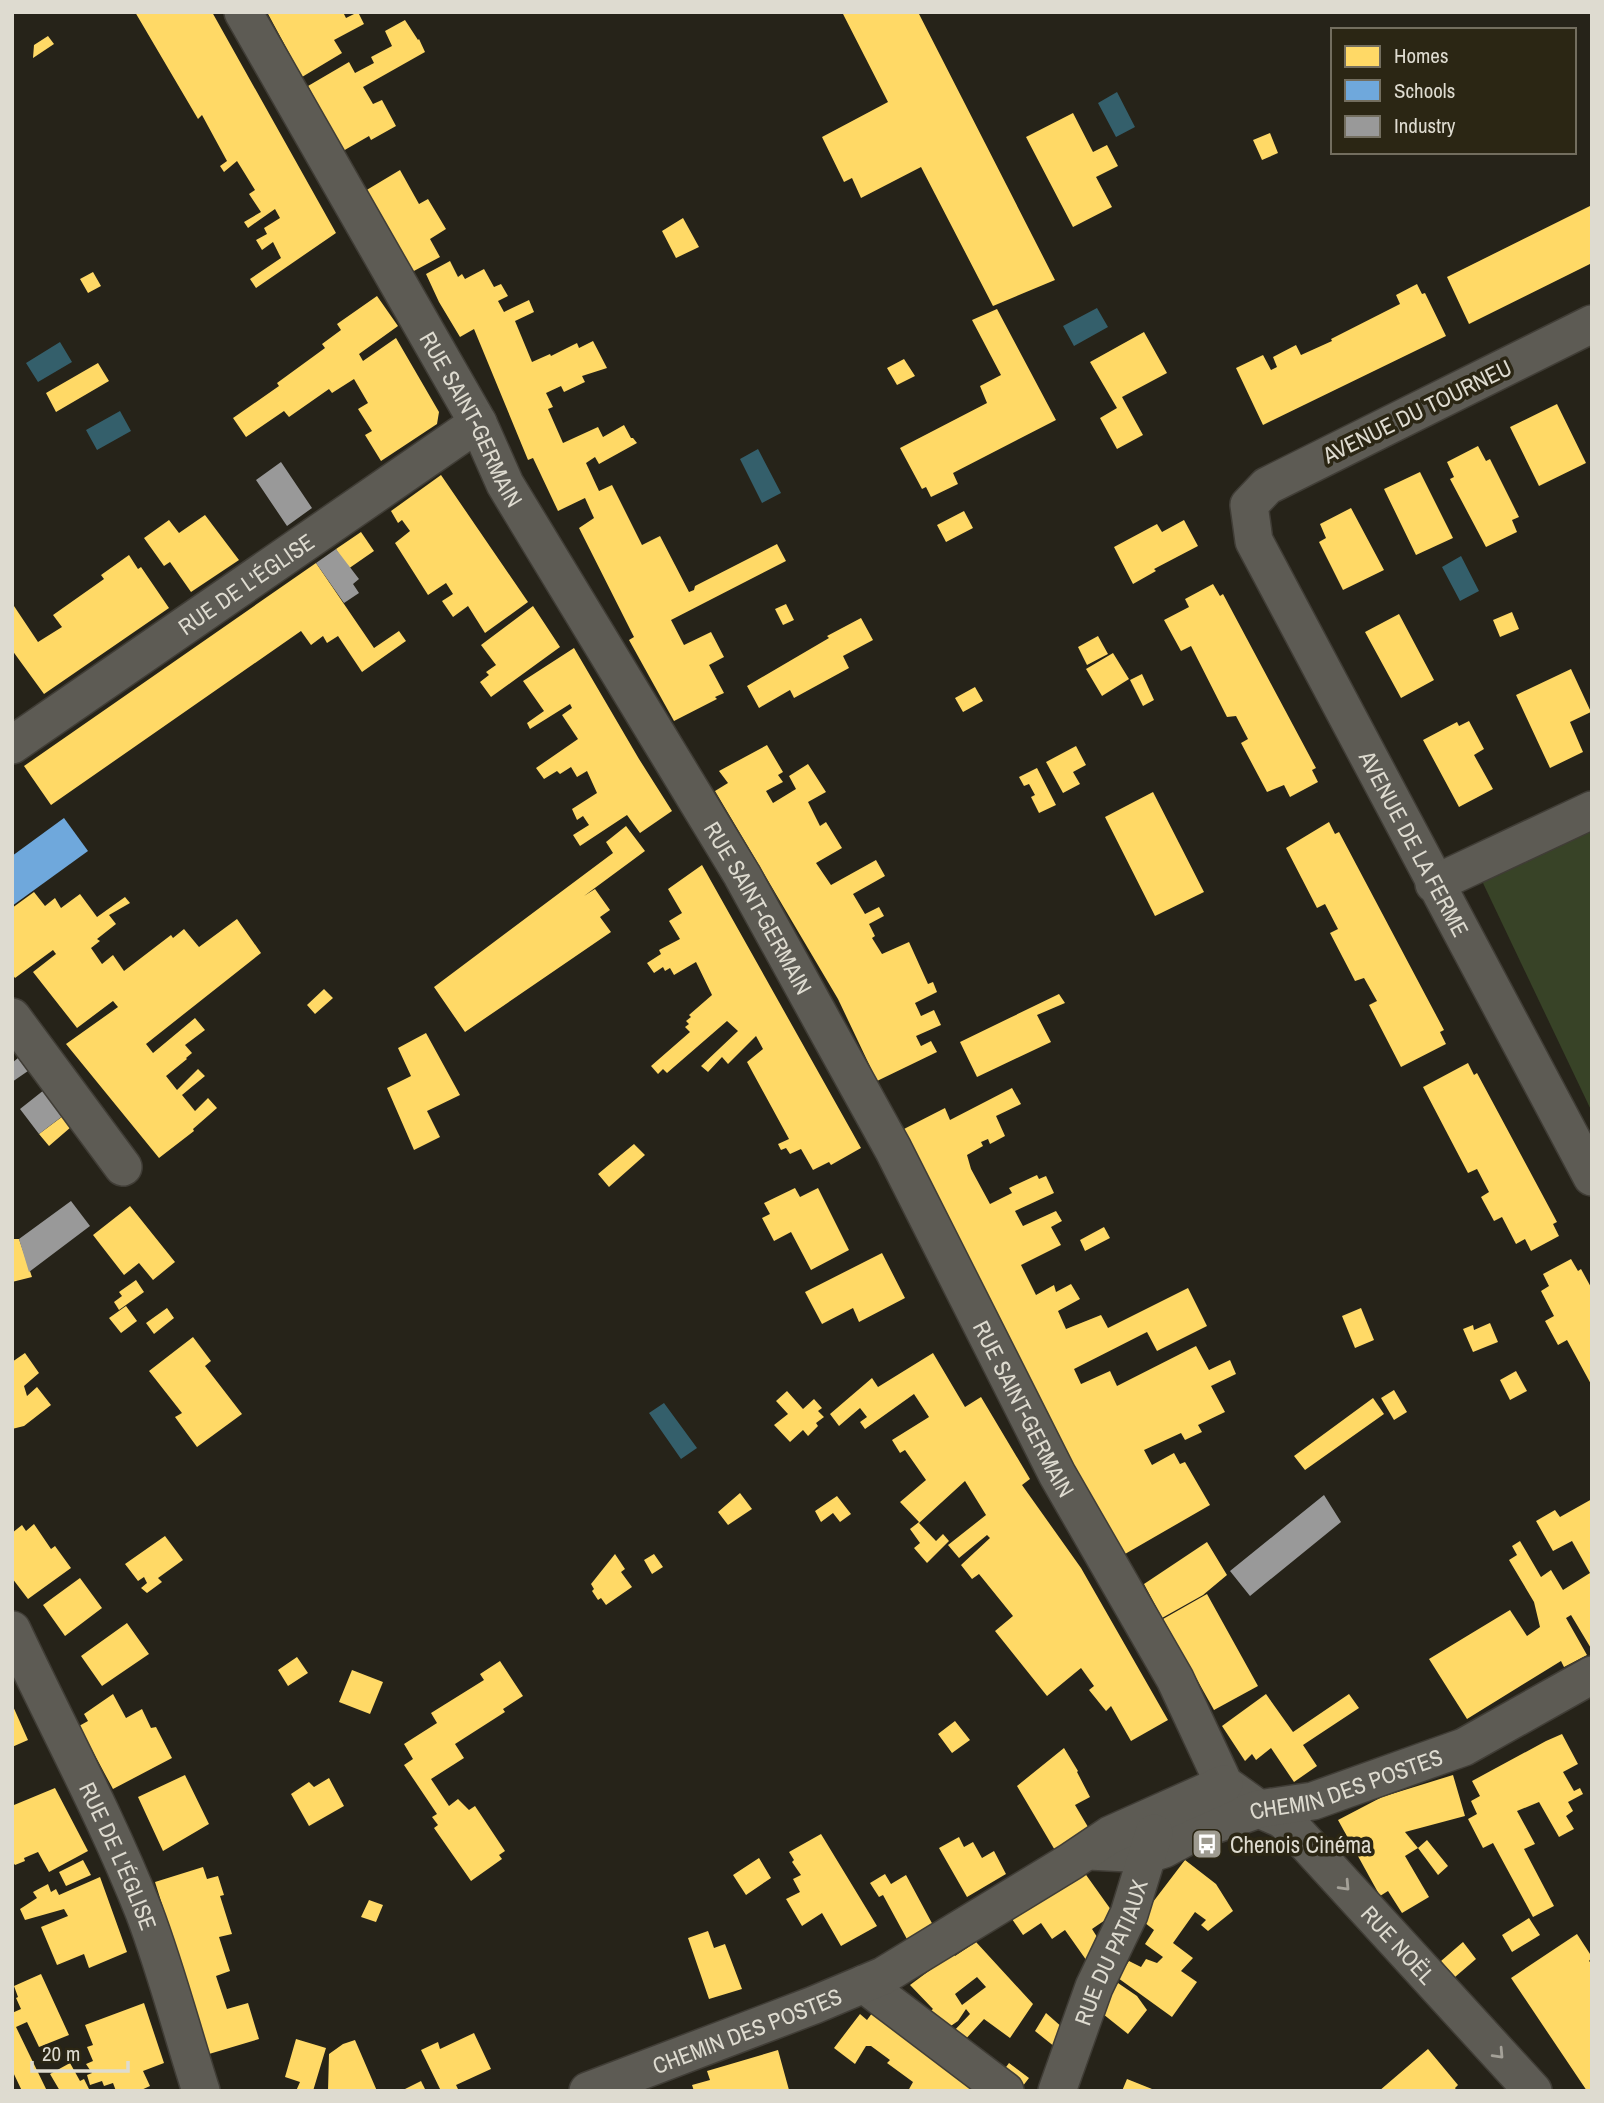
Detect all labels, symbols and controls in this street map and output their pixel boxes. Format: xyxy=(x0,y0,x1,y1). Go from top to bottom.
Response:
legend xyxy=(1331,28,1576,154)
text: Homes xyxy=(1394,41,1449,70)
text: Schools xyxy=(1394,76,1455,105)
text: Industry xyxy=(1394,111,1456,140)
street label: RUE SAINT-GERMAIN xyxy=(413,325,531,512)
street label: AVENUE DU TOURNEU xyxy=(1317,352,1517,471)
street label: RUE DE L'ÉGLISE xyxy=(171,526,320,641)
street label: AVENUE DE LA FERME xyxy=(1352,744,1477,942)
street label: RUE SAINT-GERMAIN xyxy=(697,815,820,1000)
street label: RUE SAINT-GERMAIN xyxy=(966,1315,1082,1502)
street label: CHEMIN DES POSTES xyxy=(1245,1740,1447,1827)
street label: RUE DE L'ÉGLISE xyxy=(73,1777,165,1934)
bus stop icon: Chenois Cinéma xyxy=(1190,1827,1224,1861)
place label: Chenois Cinéma xyxy=(1230,1829,1372,1860)
street label: RUE DU PATIAUX xyxy=(1066,1875,1154,2029)
one-way arrow xyxy=(1336,1878,1349,1891)
street label: RUE NOËL xyxy=(1355,1898,1443,1991)
street label: CHEMIN DES POSTES xyxy=(648,1980,846,2081)
scale bar xyxy=(32,2030,128,2074)
text: 20 m xyxy=(42,2039,80,2068)
one-way arrow xyxy=(1490,2046,1503,2059)

